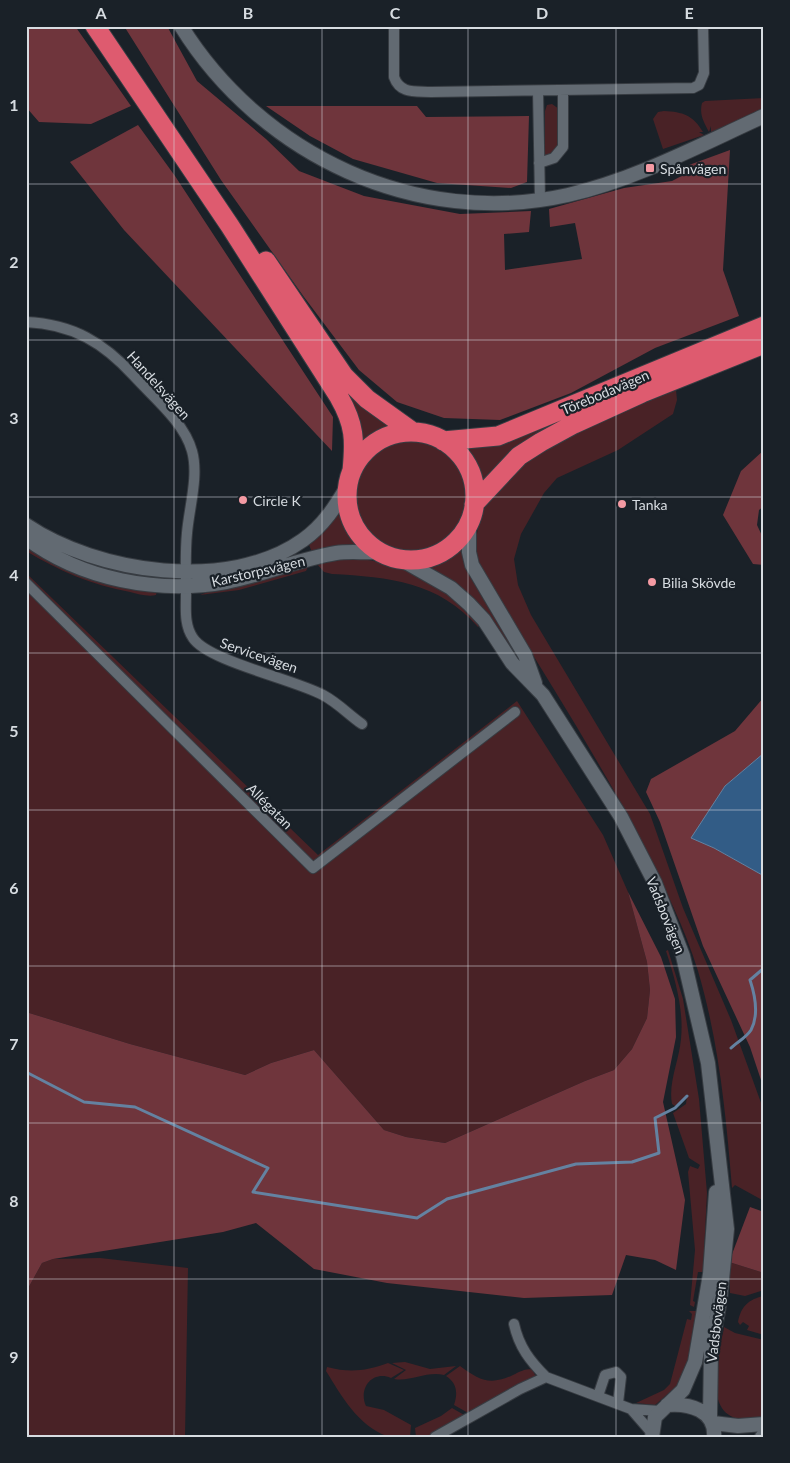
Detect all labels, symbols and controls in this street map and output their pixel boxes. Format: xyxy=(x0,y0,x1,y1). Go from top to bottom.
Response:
text: A xyxy=(94,3,107,22)
text: B xyxy=(243,3,253,22)
text: C xyxy=(390,3,401,22)
text: D xyxy=(536,3,548,22)
text: E xyxy=(684,3,694,22)
text: 1 xyxy=(9,95,19,114)
place label: Spånvägen xyxy=(660,160,726,177)
marker: Spånvägen xyxy=(644,162,656,174)
text: 2 xyxy=(9,252,19,271)
street label: Handelsvägen xyxy=(124,347,194,423)
street label: Törebodavägen xyxy=(559,366,651,418)
text: 3 xyxy=(9,408,19,427)
place label: Circle K xyxy=(253,492,301,509)
marker: Circle K xyxy=(237,494,249,506)
place label: Tanka xyxy=(632,496,668,513)
marker: Tanka xyxy=(616,498,628,510)
street label: Karstorpsvägen xyxy=(210,552,306,590)
text: 4 xyxy=(9,565,19,584)
place label: Bilia Skövde xyxy=(662,574,736,591)
marker: Bilia Skövde xyxy=(646,576,658,588)
street label: Servicevägen xyxy=(218,634,300,676)
text: 5 xyxy=(9,721,19,740)
street label: Allégatan xyxy=(244,780,296,832)
street label: Vadsbovägen xyxy=(643,874,689,956)
text: 6 xyxy=(9,878,19,897)
text: 7 xyxy=(9,1034,19,1053)
text: 8 xyxy=(9,1191,19,1210)
street label: Vadsbovägen xyxy=(703,1281,729,1363)
text: 9 xyxy=(9,1347,19,1366)

